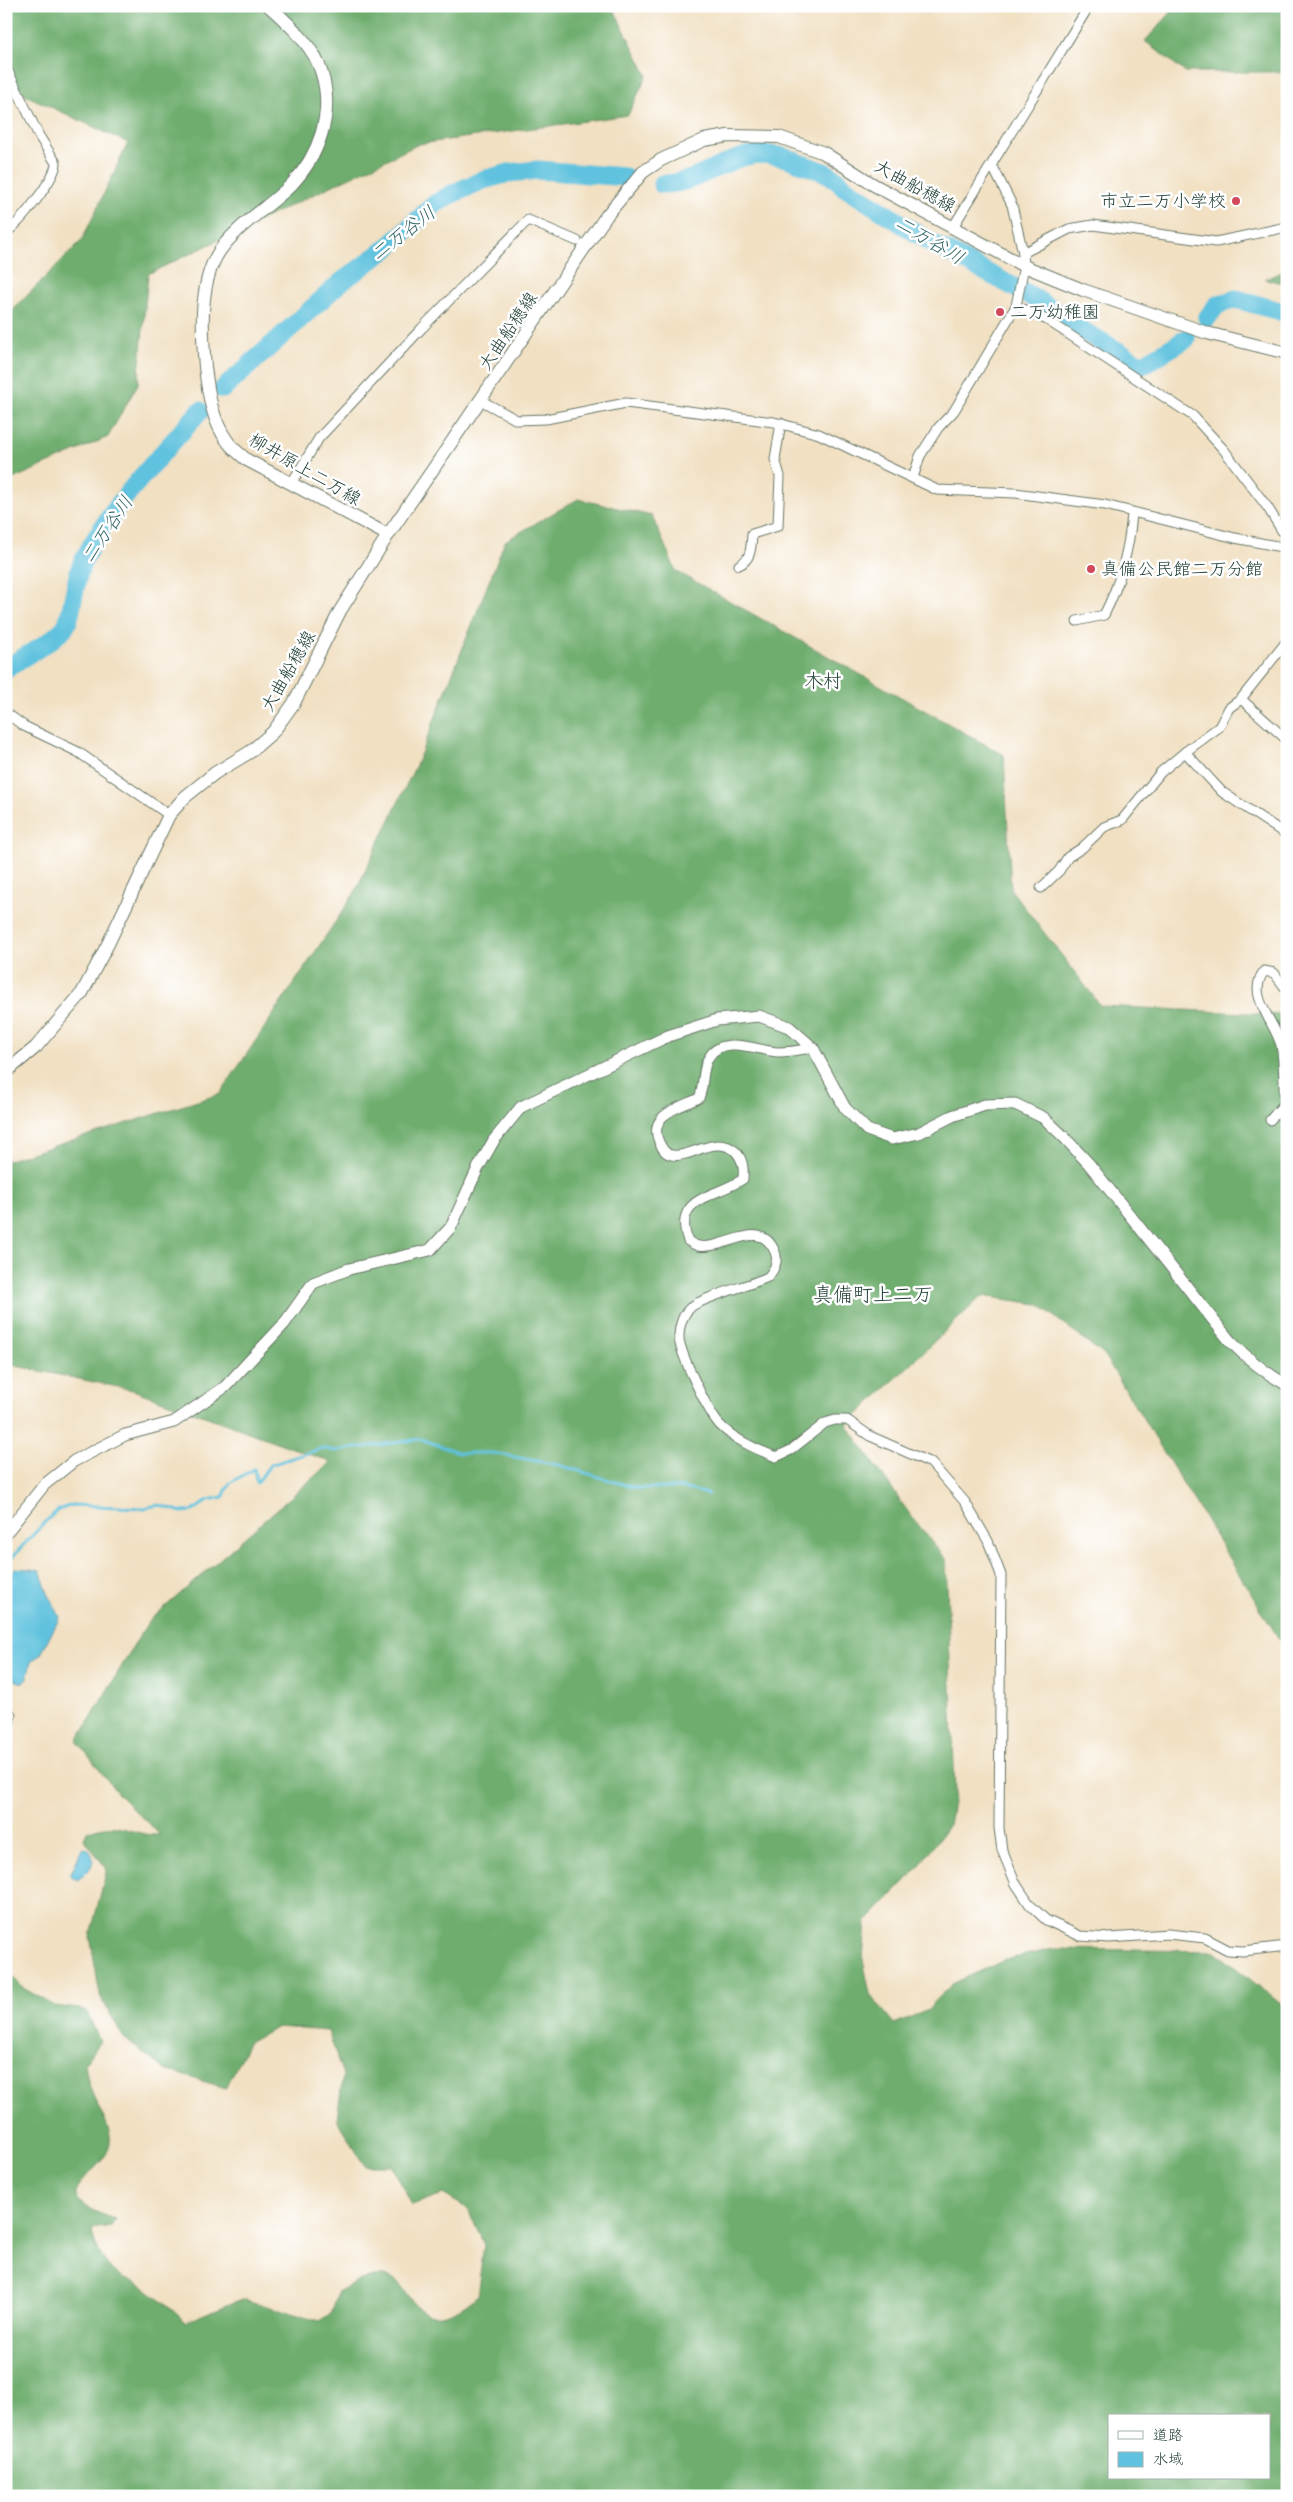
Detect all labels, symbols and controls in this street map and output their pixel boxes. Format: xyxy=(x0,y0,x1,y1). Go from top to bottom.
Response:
street label: 大曲船穂線 xyxy=(870,155,960,217)
place label: 市立二万小学校 xyxy=(1100,190,1226,212)
marker: 市立二万小学校 xyxy=(1230,195,1242,207)
water label: 二万谷川 xyxy=(366,201,440,265)
water label: 二万谷川 xyxy=(891,211,969,269)
street label: 大曲船穂線 xyxy=(474,288,542,374)
place label: 二万幼稚園 xyxy=(1010,301,1100,323)
marker: 二万幼稚園 xyxy=(994,306,1006,318)
street label: 柳井原上二万線 xyxy=(245,428,365,510)
water label: 二万谷川 xyxy=(76,491,138,567)
place label: 真備公民館二万分館 xyxy=(1101,558,1263,580)
marker: 真備公民館二万分館 xyxy=(1085,563,1097,575)
street label: 大曲船穂線 xyxy=(256,627,320,715)
district label: 木村 xyxy=(804,669,842,692)
district label: 真備町上二万 xyxy=(813,1282,933,1306)
legend xyxy=(1108,2414,1270,2480)
text: 道路 xyxy=(1153,2426,1183,2444)
text: 水域 xyxy=(1153,2450,1183,2468)

